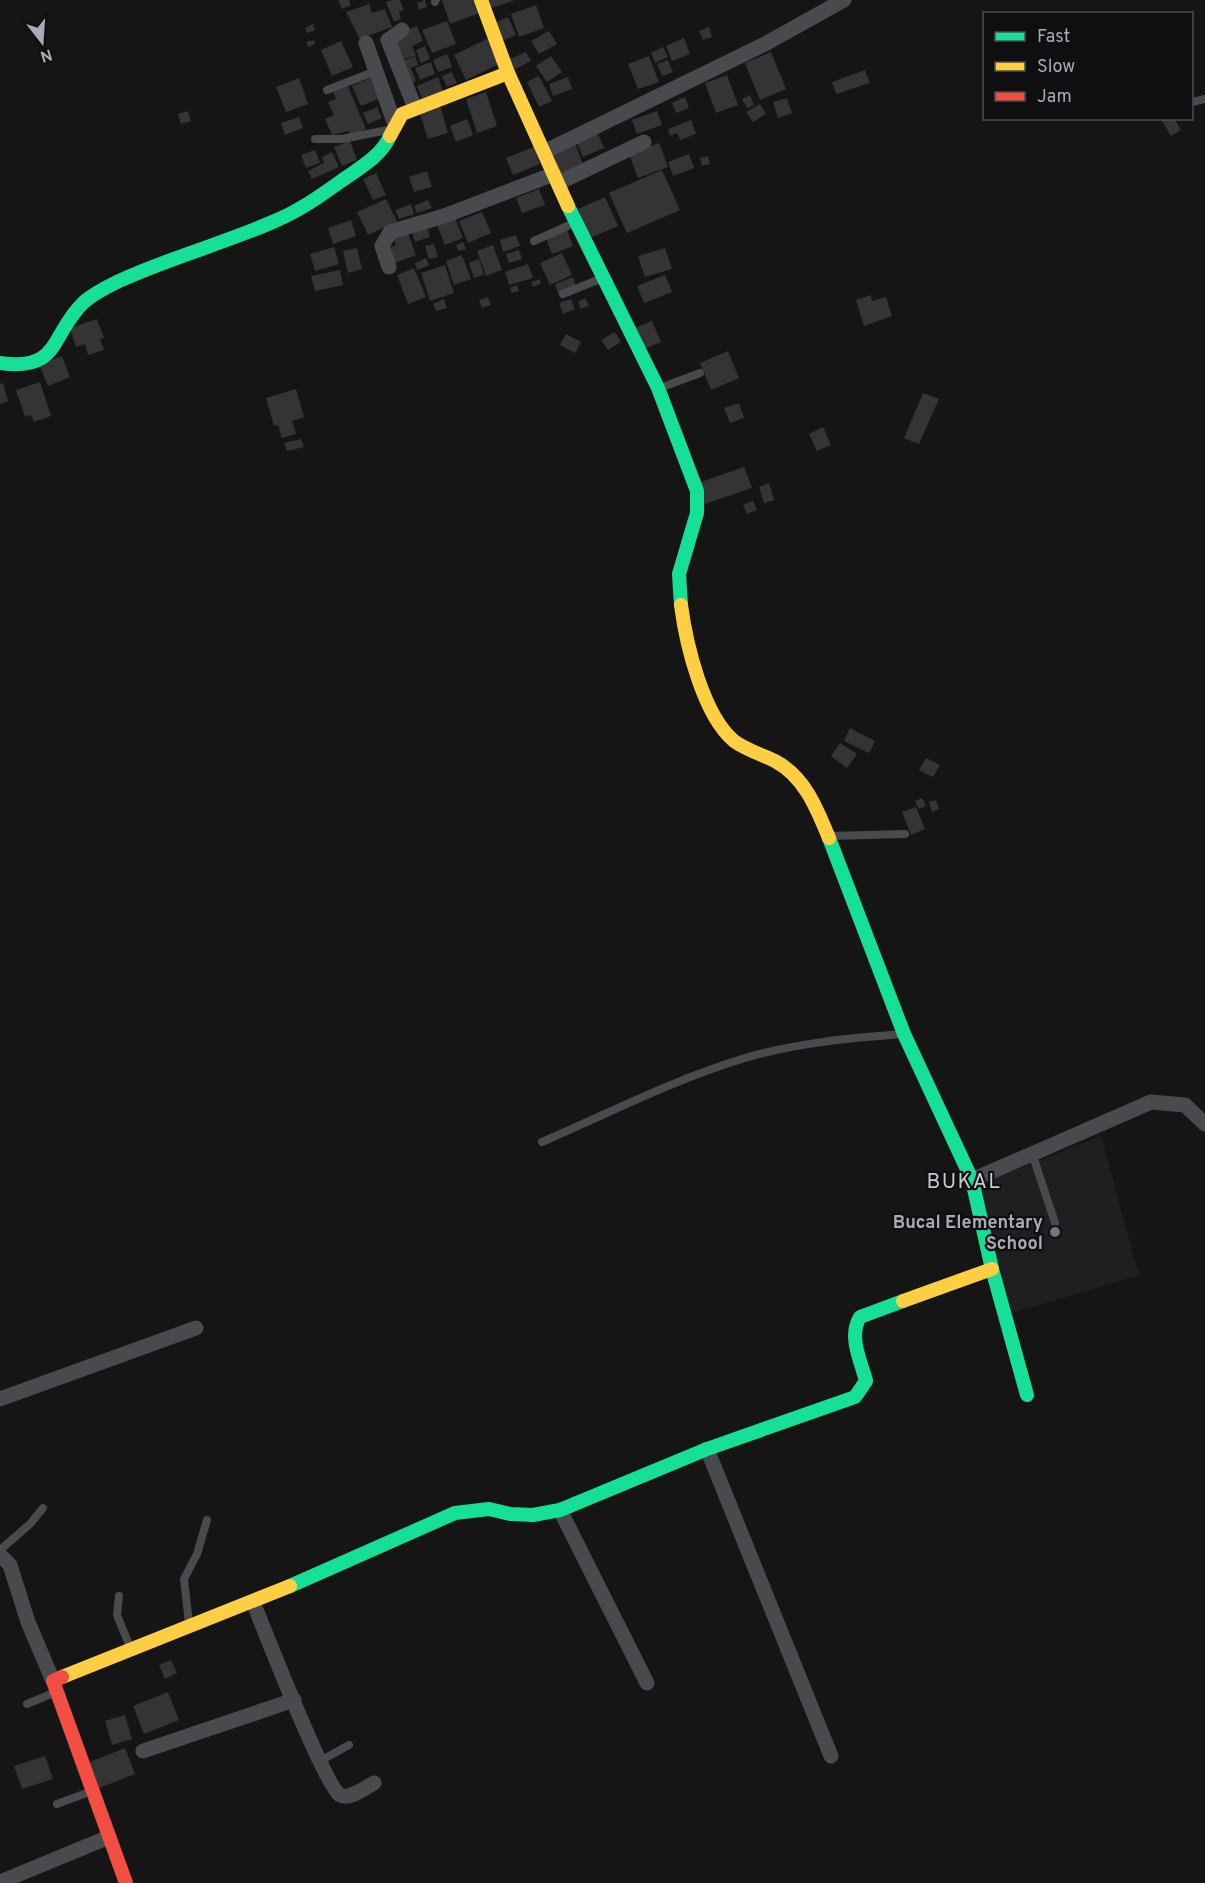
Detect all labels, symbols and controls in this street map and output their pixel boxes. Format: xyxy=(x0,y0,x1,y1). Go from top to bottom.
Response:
north arrow xyxy=(12,12,72,72)
legend xyxy=(983,12,1193,120)
text: Fast xyxy=(1037,26,1070,49)
text: N xyxy=(37,43,54,66)
text: Slow xyxy=(1037,56,1075,79)
text: Jam xyxy=(1037,86,1072,109)
district label: BUKAL xyxy=(927,1169,1001,1196)
place label: Bucal Elementary School xyxy=(893,1212,1043,1256)
marker: Bucal Elementary School xyxy=(1048,1225,1062,1239)

